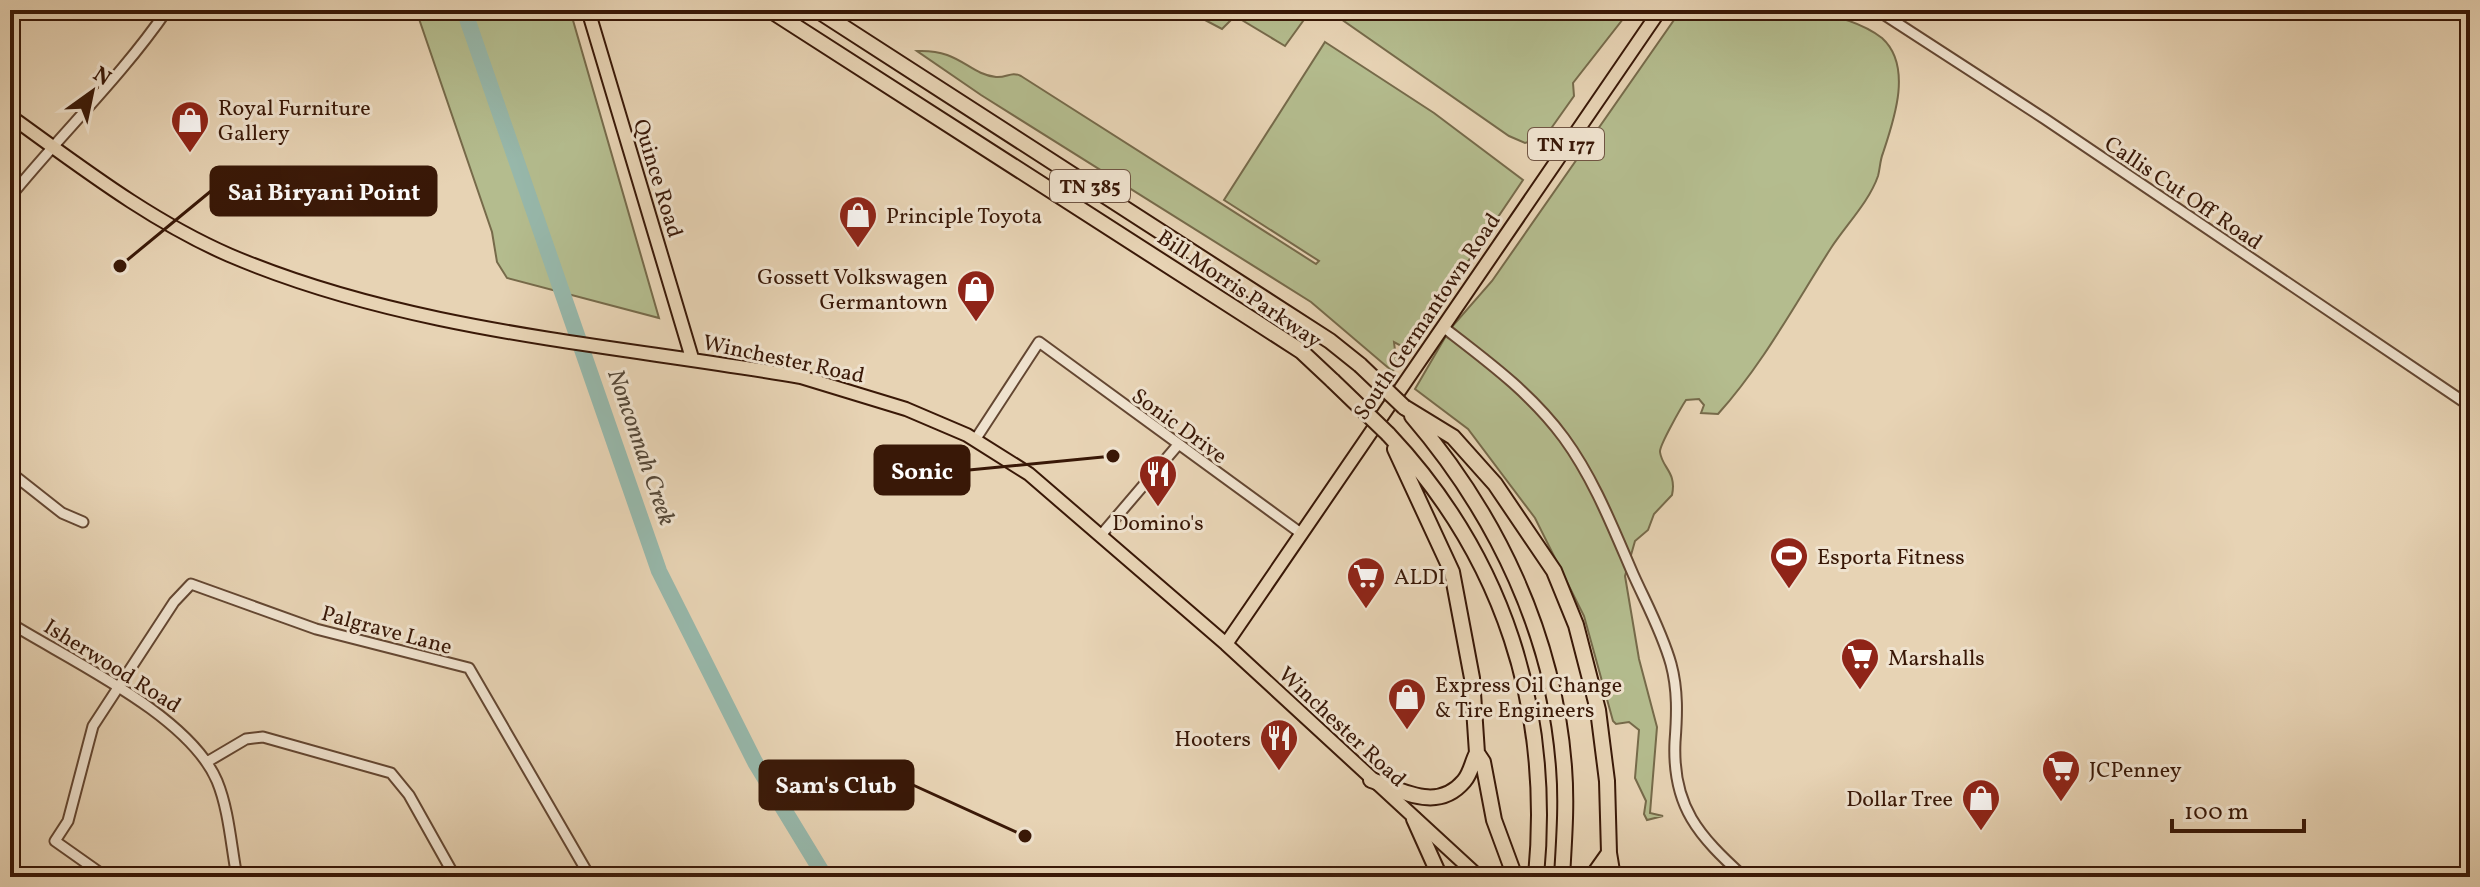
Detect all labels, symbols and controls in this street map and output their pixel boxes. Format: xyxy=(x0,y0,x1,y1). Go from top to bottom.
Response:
north arrow xyxy=(52,52,132,132)
text: N xyxy=(86,60,117,95)
place label: Royal Furniture Gallery xyxy=(218,94,371,150)
shop icon: Royal Furniture Gallery xyxy=(169,99,211,154)
street label: Quince Road xyxy=(624,116,689,242)
road number: TN 177 xyxy=(1528,128,1604,160)
street label: Callis Cut Off Road xyxy=(2097,130,2268,259)
callout: Sai Biryani Point xyxy=(211,167,436,215)
road number: TN 385 xyxy=(1050,170,1130,202)
text: Sai Biryani Point xyxy=(228,177,420,211)
shop icon: Principle Toyota xyxy=(837,194,879,249)
place label: Principle Toyota xyxy=(886,202,1042,233)
street label: South Germantown Road xyxy=(1347,208,1509,427)
street label: Bill Morris Parkway xyxy=(1150,223,1327,357)
place label: Gossett Volkswagen Germantown xyxy=(757,263,948,319)
shop icon: Gossett Volkswagen Germantown xyxy=(955,268,997,323)
street label: Winchester Road xyxy=(700,328,867,393)
water label: Nonconnah Creek xyxy=(597,365,683,530)
street label: Sonic Drive xyxy=(1124,382,1233,472)
callout: Sonic xyxy=(875,446,969,494)
restaurant icon: Domino's xyxy=(1137,453,1179,508)
text: Sonic xyxy=(891,456,953,490)
place label: Domino's xyxy=(1112,509,1204,540)
sports icon: Esporta Fitness xyxy=(1768,535,1810,590)
place label: Esporta Fitness xyxy=(1817,543,1965,574)
supermarket icon: ALDI xyxy=(1345,555,1387,610)
place label: ALDI xyxy=(1394,563,1446,594)
street label: Palgrave Lane xyxy=(318,599,455,664)
street label: Isherwood Road xyxy=(37,612,186,722)
supermarket icon: Marshalls xyxy=(1839,636,1881,691)
place label: Marshalls xyxy=(1888,644,1985,675)
street label: Winchester Road xyxy=(1271,660,1412,795)
place label: Express Oil Change & Tire Engineers xyxy=(1435,671,1622,727)
shop icon: Express Oil Change & Tire Engineers xyxy=(1386,676,1428,731)
restaurant icon: Hooters xyxy=(1258,717,1300,772)
place label: Hooters xyxy=(1174,725,1251,756)
supermarket icon: JCPenney xyxy=(2040,748,2082,803)
place label: JCPenney xyxy=(2089,756,2182,787)
callout: Sam's Club xyxy=(760,761,913,809)
text: Sam's Club xyxy=(775,770,897,804)
shop icon: Dollar Tree xyxy=(1960,777,2002,832)
scale bar xyxy=(2172,783,2304,833)
place label: Dollar Tree xyxy=(1846,785,1953,816)
text: 100 m xyxy=(2184,796,2249,830)

